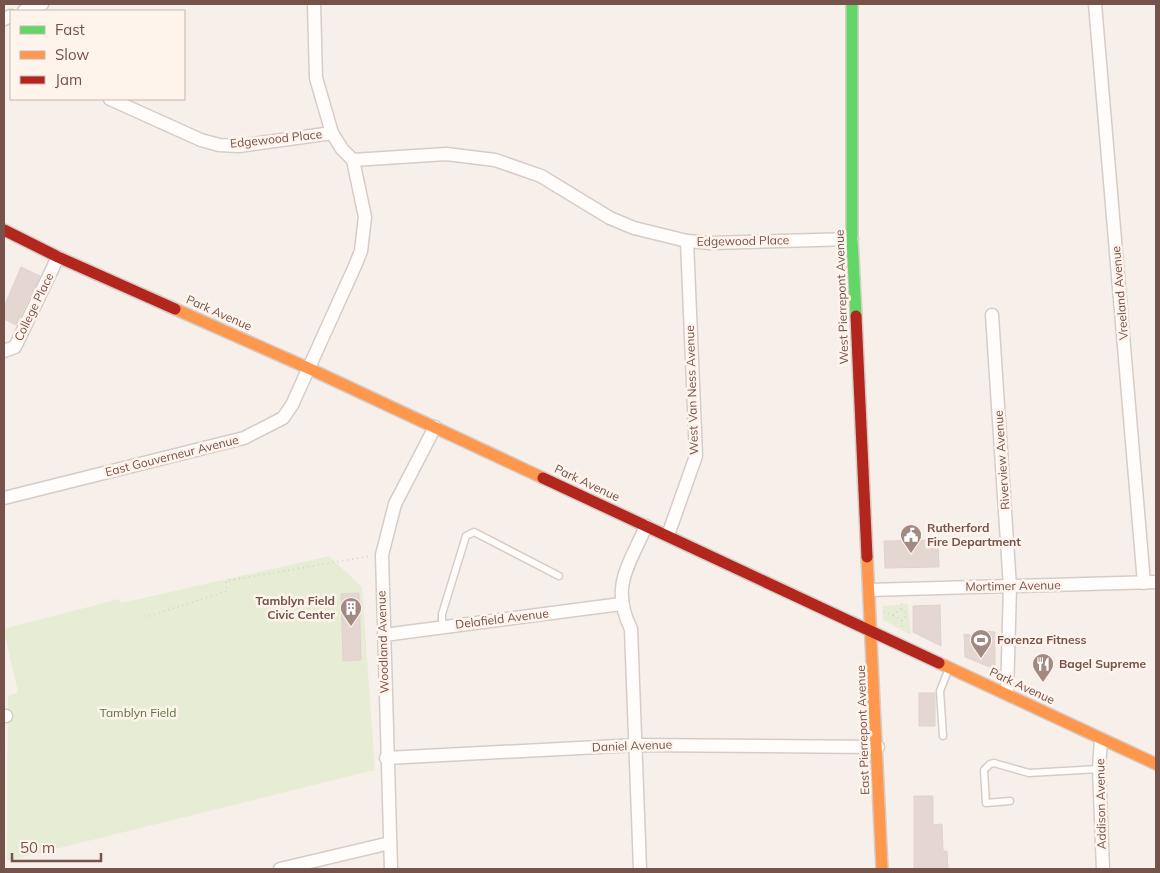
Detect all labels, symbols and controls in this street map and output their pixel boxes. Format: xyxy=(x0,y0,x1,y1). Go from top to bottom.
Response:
legend xyxy=(10,10,185,100)
text: Fast xyxy=(55,20,85,39)
text: Slow xyxy=(55,45,89,64)
text: Jam xyxy=(55,70,82,89)
street label: Edgewood Place xyxy=(229,126,323,151)
street label: West Pierrepont Avenue xyxy=(832,229,851,365)
street label: Edgewood Place xyxy=(697,232,789,249)
street label: Vreeland Avenue xyxy=(1108,245,1131,341)
street label: College Place xyxy=(11,270,57,343)
street label: Park Avenue xyxy=(184,291,254,334)
street label: West Van Ness Avenue xyxy=(682,325,701,455)
street label: Riverview Avenue xyxy=(991,410,1012,510)
street label: East Gouverneur Avenue xyxy=(104,432,240,479)
street label: Park Avenue xyxy=(552,461,622,504)
place label: Rutherford Fire Department xyxy=(927,520,1021,549)
public building icon: Rutherford Fire Department xyxy=(899,523,923,554)
street label: Mortimer Avenue xyxy=(965,577,1061,594)
street label: Woodland Avenue xyxy=(373,590,392,694)
place label: Tamblyn Field Civic Center xyxy=(256,593,335,622)
building icon: Tamblyn Field Civic Center xyxy=(339,596,363,627)
street label: Delafield Avenue xyxy=(454,605,549,632)
sports icon: Forenza Fitness xyxy=(969,628,993,659)
place label: Forenza Fitness xyxy=(997,632,1087,647)
restaurant icon: Bagel Supreme xyxy=(1031,652,1055,683)
place label: Bagel Supreme xyxy=(1059,656,1146,671)
street label: Park Avenue xyxy=(987,664,1057,707)
street label: East Pierrepont Avenue xyxy=(853,665,872,795)
park label: Tamblyn Field xyxy=(100,705,176,720)
street label: Daniel Avenue xyxy=(592,737,672,754)
street label: Addison Avenue xyxy=(1092,758,1109,850)
scale bar xyxy=(12,830,101,862)
text: 50 m xyxy=(20,838,55,857)

